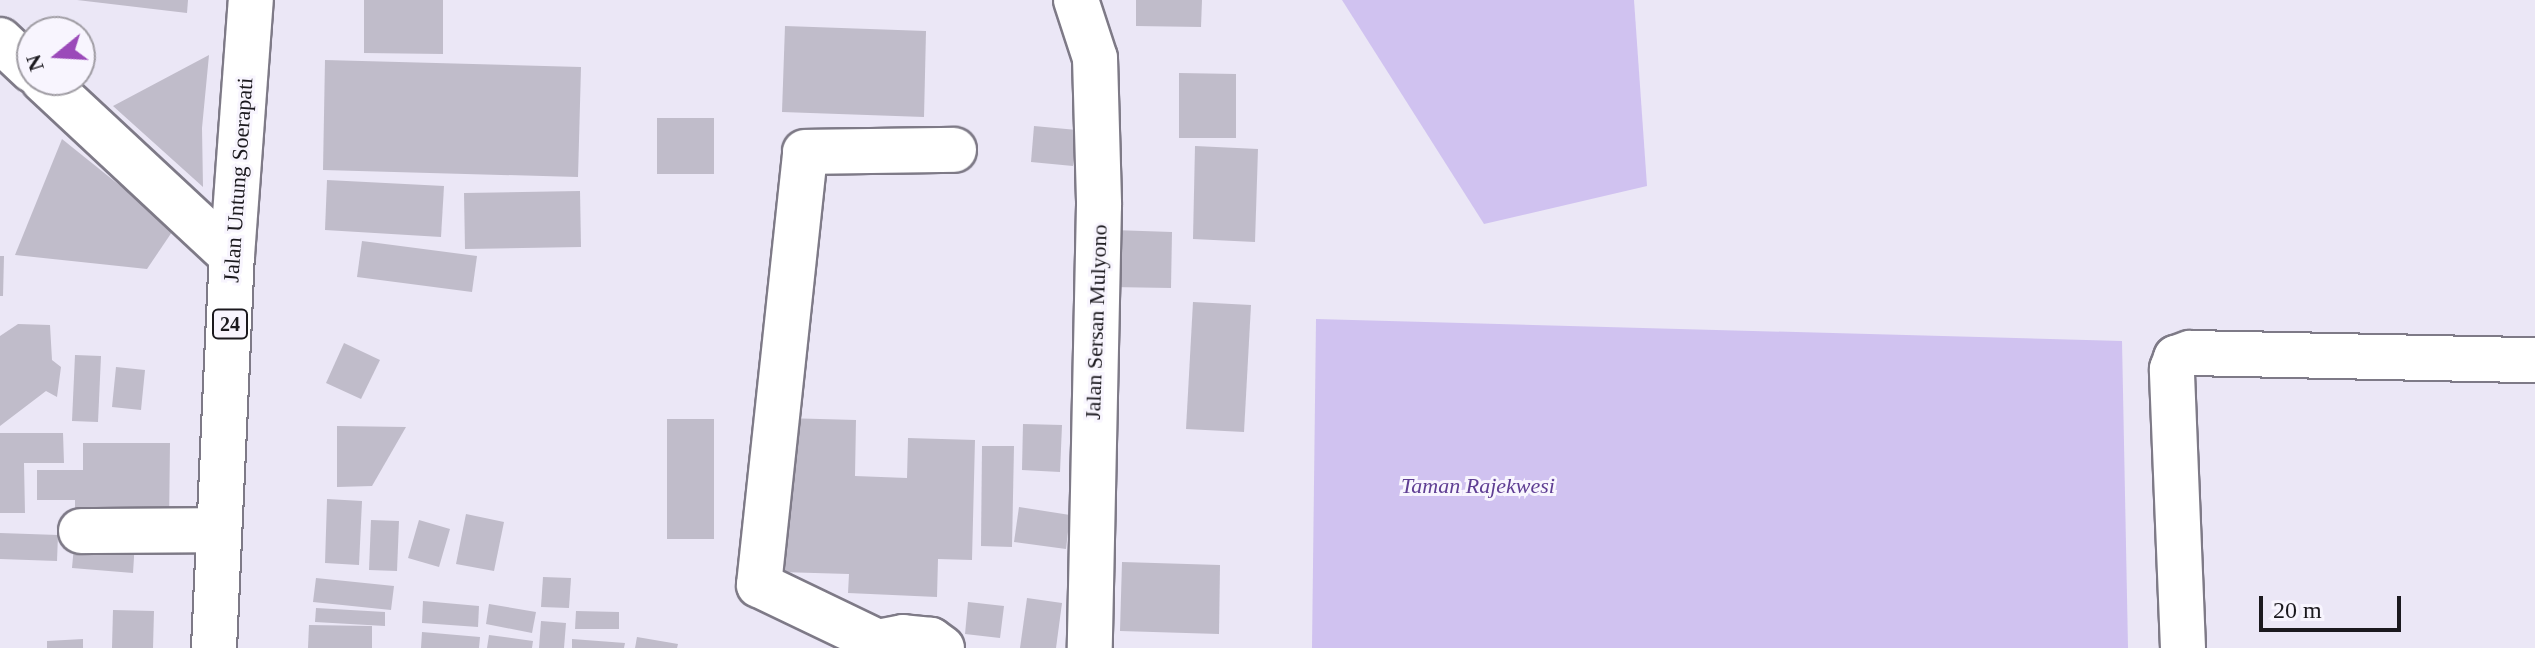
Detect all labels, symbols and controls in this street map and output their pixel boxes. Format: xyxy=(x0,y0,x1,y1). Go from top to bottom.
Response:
north arrow xyxy=(16,16,96,96)
text: N xyxy=(20,52,49,74)
street label: Jalan Untung Soerapati xyxy=(218,77,258,283)
street label: Jalan Sersan Mulyono xyxy=(1079,224,1113,420)
road number: 24 xyxy=(212,308,248,340)
park label: Taman Rajekwesi xyxy=(1401,473,1555,499)
scale bar xyxy=(2263,580,2405,630)
text: 20 m xyxy=(2273,597,2322,623)

